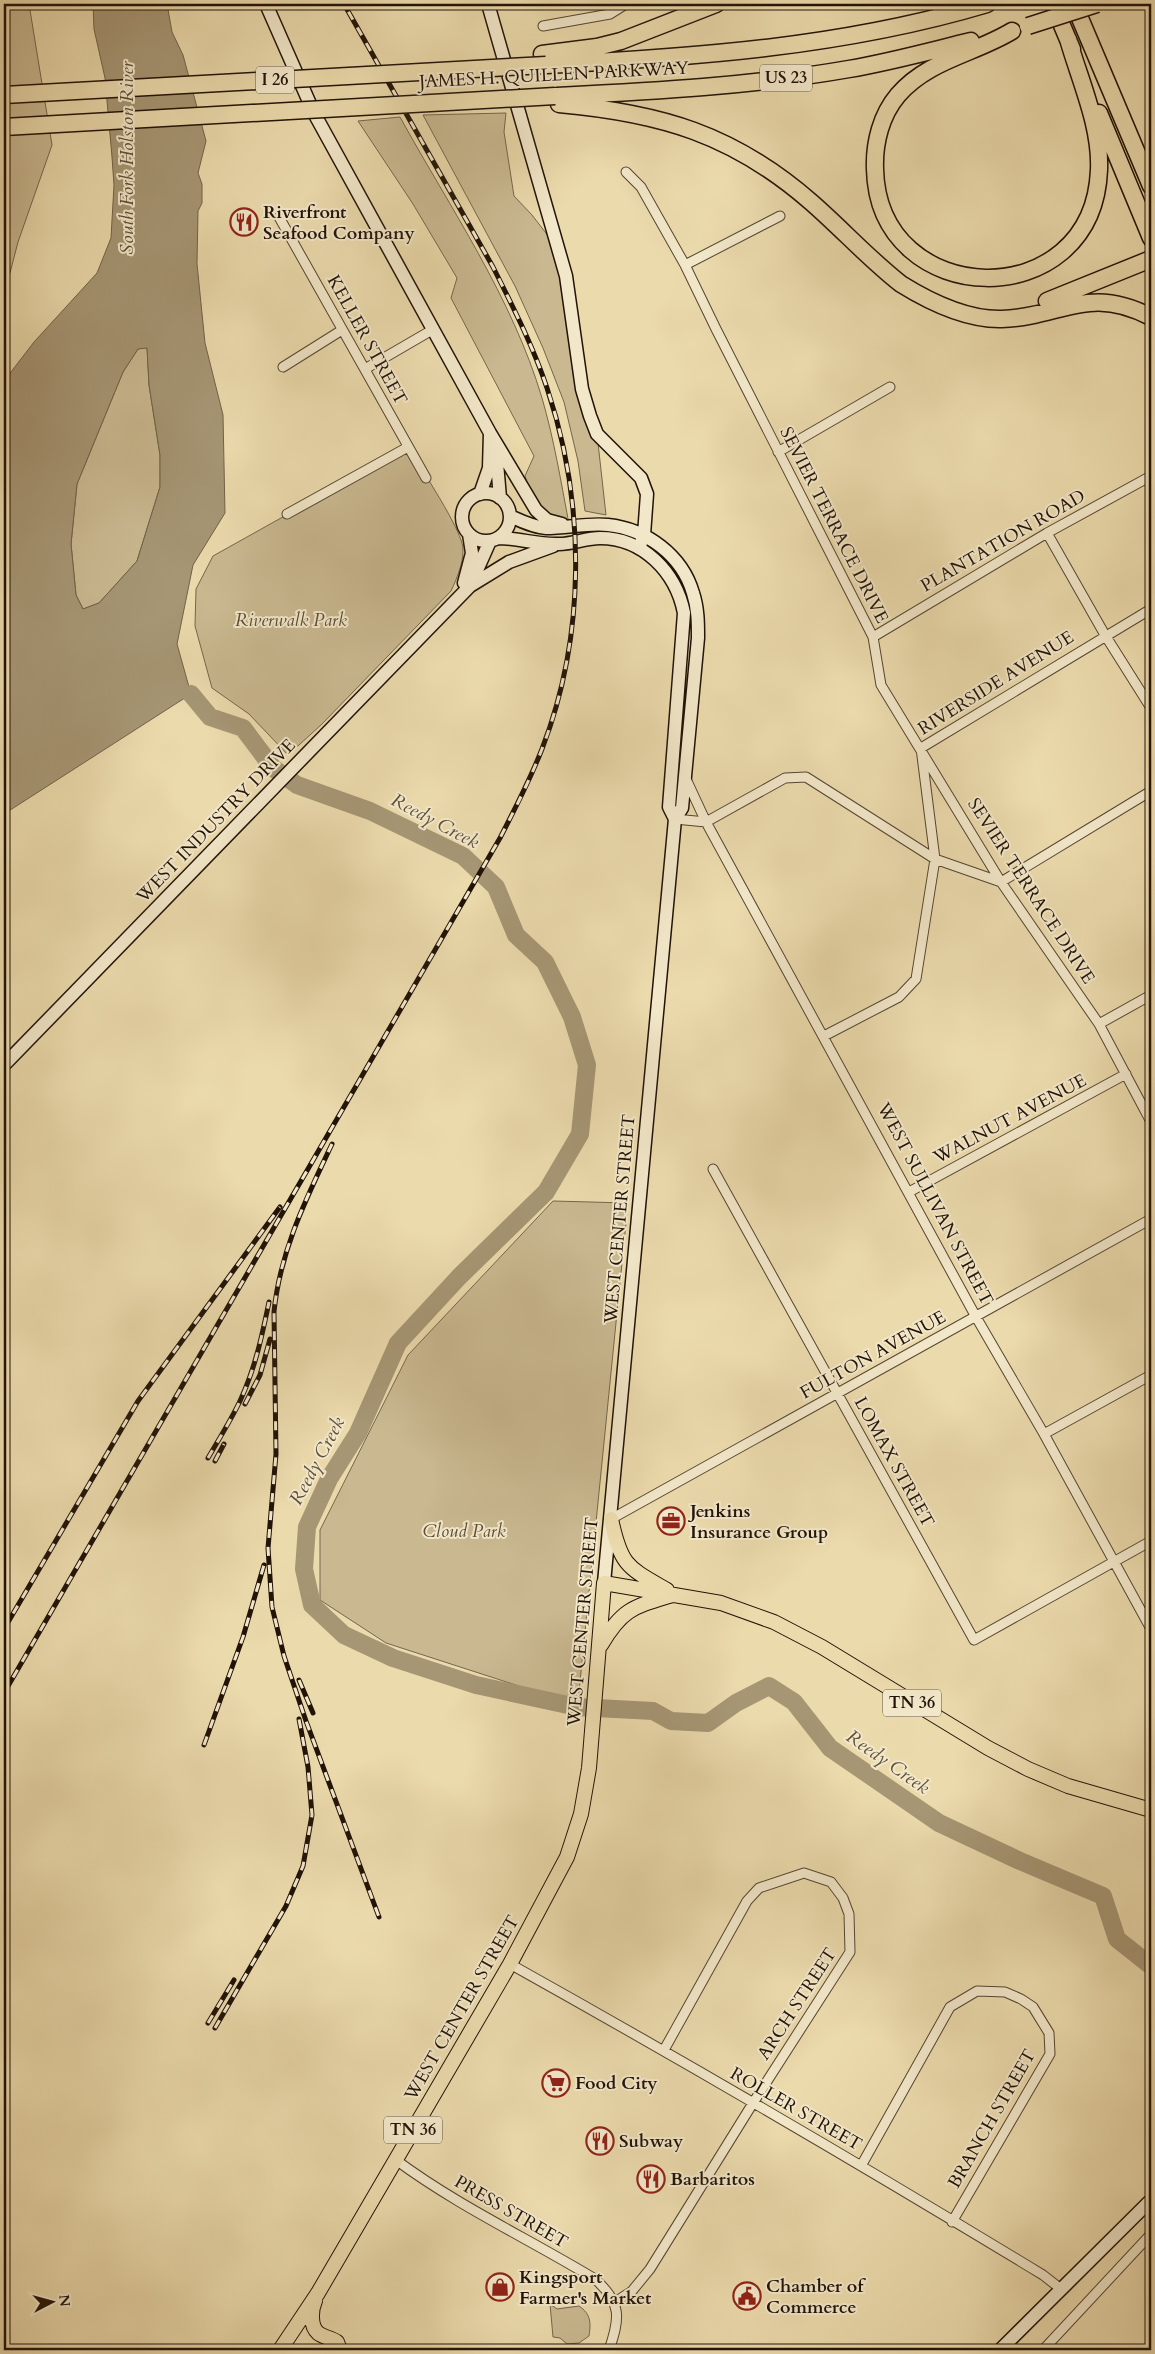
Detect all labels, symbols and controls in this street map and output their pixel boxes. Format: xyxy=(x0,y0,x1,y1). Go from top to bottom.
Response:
street label: JAMES H. QUILLEN PARKWAY xyxy=(415,55,690,95)
water label: South Fork Holston River xyxy=(114,60,140,255)
road number: US 23 xyxy=(760,64,812,92)
road number: I 26 xyxy=(256,66,294,94)
place label: Riverfront Seafood Company xyxy=(263,200,415,246)
restaurant icon: Riverfront Seafood Company xyxy=(229,207,259,237)
street label: KELLER STREET xyxy=(321,271,413,409)
street label: SEVIER TERRACE DRIVE xyxy=(774,423,894,627)
street label: PLANTATION ROAD xyxy=(916,484,1090,598)
park label: Riverwalk Park xyxy=(235,608,347,633)
street label: RIVERSIDE AVENUE xyxy=(913,625,1079,741)
street label: WEST INDUSTRY DRIVE xyxy=(130,733,301,909)
water label: Reedy Creek xyxy=(386,787,484,855)
street label: SEVIER TERRACE DRIVE xyxy=(961,793,1101,989)
street label: WALNUT AVENUE xyxy=(928,1068,1091,1170)
street label: WEST SULLIVAN STREET xyxy=(870,1097,999,1310)
street label: WEST CENTER STREET xyxy=(598,1113,642,1326)
street label: FULTON AVENUE xyxy=(796,1305,950,1405)
street label: LOMAX STREET xyxy=(848,1392,940,1532)
water label: Reedy Creek xyxy=(283,1412,351,1510)
place label: Jenkins Insurance Group xyxy=(687,1499,828,1545)
office icon: Jenkins Insurance Group xyxy=(656,1506,686,1536)
street label: WEST CENTER STREET xyxy=(561,1516,605,1729)
park label: Cloud Park xyxy=(422,1519,506,1544)
road number: TN 36 xyxy=(883,1690,941,1716)
water label: Reedy Creek xyxy=(841,1724,935,1801)
street label: WEST CENTER STREET xyxy=(398,1911,525,2106)
street label: ARCH STREET xyxy=(751,1943,843,2065)
street label: BRANCH STREET xyxy=(942,2045,1042,2193)
street label: ROLLER STREET xyxy=(726,2061,866,2157)
supermarket icon: Food City xyxy=(541,2068,571,2098)
place label: Food City xyxy=(575,2071,658,2096)
road number: TN 36 xyxy=(384,2116,442,2144)
restaurant icon: Subway xyxy=(585,2126,615,2156)
place label: Subway xyxy=(619,2129,684,2154)
restaurant icon: Barbaritos xyxy=(636,2164,666,2194)
place label: Barbaritos xyxy=(670,2167,755,2192)
street label: PRESS STREET xyxy=(450,2169,572,2255)
place label: Kingsport Farmer's Market xyxy=(519,2265,652,2311)
shop icon: Kingsport Farmer's Market xyxy=(485,2272,515,2302)
place label: Chamber of Commerce xyxy=(766,2274,866,2320)
north arrow xyxy=(28,2276,78,2326)
public building icon: Chamber of Commerce xyxy=(732,2281,762,2311)
text: N xyxy=(54,2294,75,2308)

